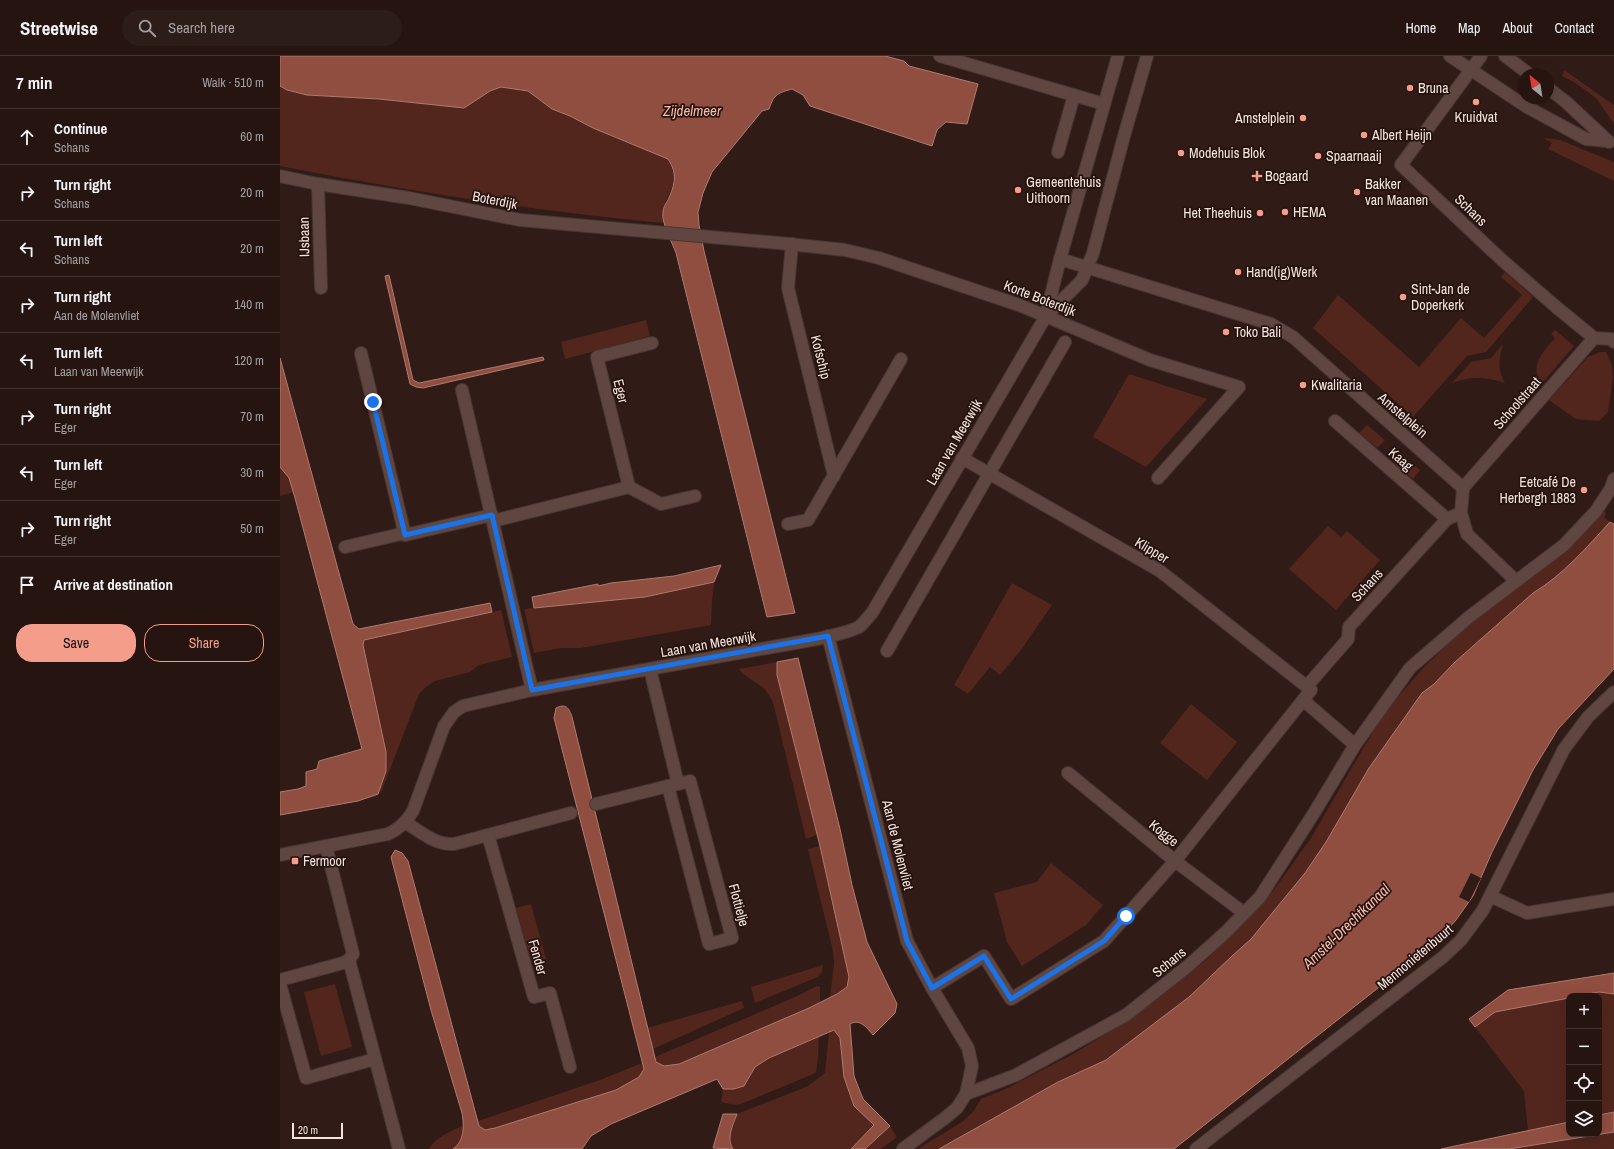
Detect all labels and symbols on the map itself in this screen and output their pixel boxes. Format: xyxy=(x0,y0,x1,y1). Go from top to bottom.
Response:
north arrow xyxy=(1518,68,1554,104)
place label: Bruna xyxy=(1418,79,1449,97)
marker: Bruna xyxy=(1405,83,1415,93)
marker: Kruidvat xyxy=(1471,97,1481,107)
water label: Zijdelmeer xyxy=(662,100,722,121)
place label: Kruidvat xyxy=(1455,108,1497,126)
place label: Amstelplein xyxy=(1234,109,1295,127)
marker: Amstelplein xyxy=(1298,113,1308,123)
place label: Albert Heijn xyxy=(1371,126,1432,144)
marker: Albert Heijn xyxy=(1359,130,1369,140)
place label: Modehuis Blok xyxy=(1189,144,1265,162)
place label: Spaarnaaij xyxy=(1326,147,1382,165)
marker: Modehuis Blok xyxy=(1176,148,1186,158)
marker: Spaarnaaij xyxy=(1313,151,1323,161)
place label: Bogaard xyxy=(1265,167,1308,185)
marker: Bogaard xyxy=(1252,171,1262,181)
place label: Gemeentehuis Uithoorn xyxy=(1026,173,1102,207)
place label: Bakker van Maanen xyxy=(1365,175,1428,209)
marker: Gemeentehuis Uithoorn xyxy=(1013,185,1023,195)
street label: Boterdijk xyxy=(471,187,519,213)
marker: Bakker van Maanen xyxy=(1352,187,1362,197)
street label: Schans xyxy=(1451,190,1491,230)
place label: HEMA xyxy=(1293,203,1327,221)
place label: Het Theehuis xyxy=(1183,204,1252,222)
marker: HEMA xyxy=(1280,207,1290,217)
marker: Het Theehuis xyxy=(1255,208,1265,218)
street label: IJsbaan xyxy=(295,217,313,257)
place label: Hand(ig)Werk xyxy=(1246,263,1318,281)
marker: Hand(ig)Werk xyxy=(1233,267,1243,277)
street label: Korte Boterdijk xyxy=(1001,276,1079,320)
place label: Sint-Jan de Doperkerk xyxy=(1411,280,1470,314)
marker: Sint-Jan de Doperkerk xyxy=(1398,292,1408,302)
place label: Toko Bali xyxy=(1234,323,1281,341)
marker: Toko Bali xyxy=(1221,327,1231,337)
street label: Kofschip xyxy=(807,333,835,381)
street label: Schoolstraat xyxy=(1489,373,1545,433)
place label: Kwalitaria xyxy=(1311,376,1363,394)
street label: Eger xyxy=(609,377,633,405)
marker: Kwalitaria xyxy=(1298,380,1308,390)
street label: Amstelplein xyxy=(1374,388,1432,441)
route end xyxy=(364,393,382,411)
street label: Laan van Meerwijk xyxy=(922,396,986,488)
street label: Kaag xyxy=(1385,443,1417,475)
place label: Eetcafé De Herbergh 1883 xyxy=(1499,473,1576,507)
marker: Eetcafé De Herbergh 1883 xyxy=(1579,485,1589,495)
street label: Klipper xyxy=(1132,533,1172,567)
street label: Schans xyxy=(1347,565,1387,605)
street label: Laan van Meerwijk xyxy=(659,627,757,661)
street label: Aan de Molenvliet xyxy=(878,797,918,892)
street label: Kogge xyxy=(1145,816,1183,850)
place label: Fermoor xyxy=(303,852,346,870)
marker: Fermoor xyxy=(290,856,300,866)
water label: Amstel-Drechtkanaal xyxy=(1297,879,1395,974)
street label: Flottielje xyxy=(725,882,753,928)
route start xyxy=(1117,907,1135,925)
street label: Mennonietenbuurt xyxy=(1374,920,1456,994)
street label: Fender xyxy=(524,937,552,977)
street label: Schans xyxy=(1148,943,1190,981)
scale bar xyxy=(292,1121,343,1140)

